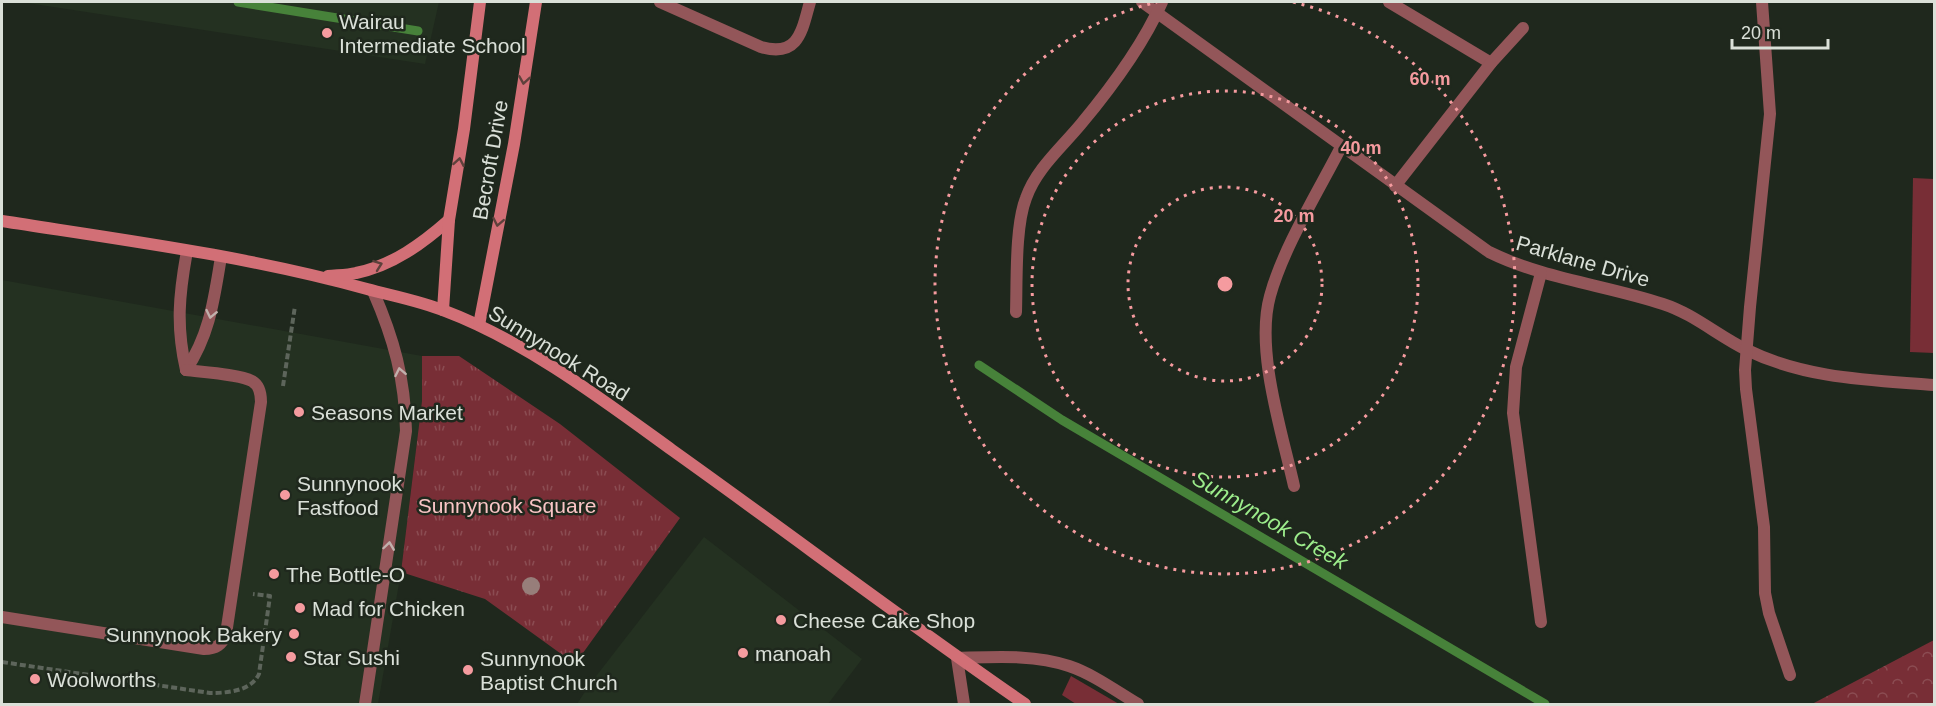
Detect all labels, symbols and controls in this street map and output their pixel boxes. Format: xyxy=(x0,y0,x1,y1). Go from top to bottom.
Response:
place label: Wairau Intermediate School xyxy=(339,10,526,57)
scale bar xyxy=(1732,12,1828,50)
text: 20 m xyxy=(1741,23,1781,43)
marker: Wairau Intermediate School xyxy=(320,26,334,40)
text: 60 m xyxy=(1409,69,1451,89)
one-way arrow xyxy=(518,75,530,85)
street label: Becroft Drive xyxy=(468,98,512,222)
text: 40 m xyxy=(1340,138,1382,158)
one-way arrow xyxy=(452,157,465,167)
text: 20 m xyxy=(1273,206,1315,226)
one-way arrow xyxy=(492,216,505,226)
street label: Parklane Drive xyxy=(1514,231,1652,291)
one-way arrow xyxy=(373,260,383,273)
centre of rings xyxy=(1215,274,1235,294)
street label: Sunnynook Road xyxy=(485,301,633,405)
one-way arrow xyxy=(205,309,218,319)
one-way arrow xyxy=(394,367,407,377)
place label: Seasons Market xyxy=(311,401,463,424)
marker: Seasons Market xyxy=(292,405,306,419)
water label: Sunnynook Creek xyxy=(1188,465,1353,575)
place label: Sunnynook Fastfood xyxy=(297,472,403,519)
marker: Sunnynook Fastfood xyxy=(278,488,292,502)
park label: Sunnynook Square xyxy=(418,494,596,517)
one-way arrow xyxy=(383,541,395,551)
place label: The Bottle-O xyxy=(286,563,405,586)
marker: The Bottle-O xyxy=(267,567,281,581)
place label: Mad for Chicken xyxy=(312,597,465,620)
marker: Mad for Chicken xyxy=(293,601,307,615)
place label: Cheese Cake Shop xyxy=(793,609,975,632)
marker: Cheese Cake Shop xyxy=(774,613,788,627)
place label: Sunnynook Bakery xyxy=(106,623,282,646)
marker: Sunnynook Bakery xyxy=(287,627,301,641)
place label: manoah xyxy=(755,642,831,665)
place label: Star Sushi xyxy=(303,646,400,669)
marker: manoah xyxy=(736,646,750,660)
place label: Sunnynook Baptist Church xyxy=(480,647,618,694)
marker: Star Sushi xyxy=(284,650,298,664)
marker: Sunnynook Baptist Church xyxy=(461,663,475,677)
place label: Woolworths xyxy=(47,668,156,691)
marker: Woolworths xyxy=(28,672,42,686)

